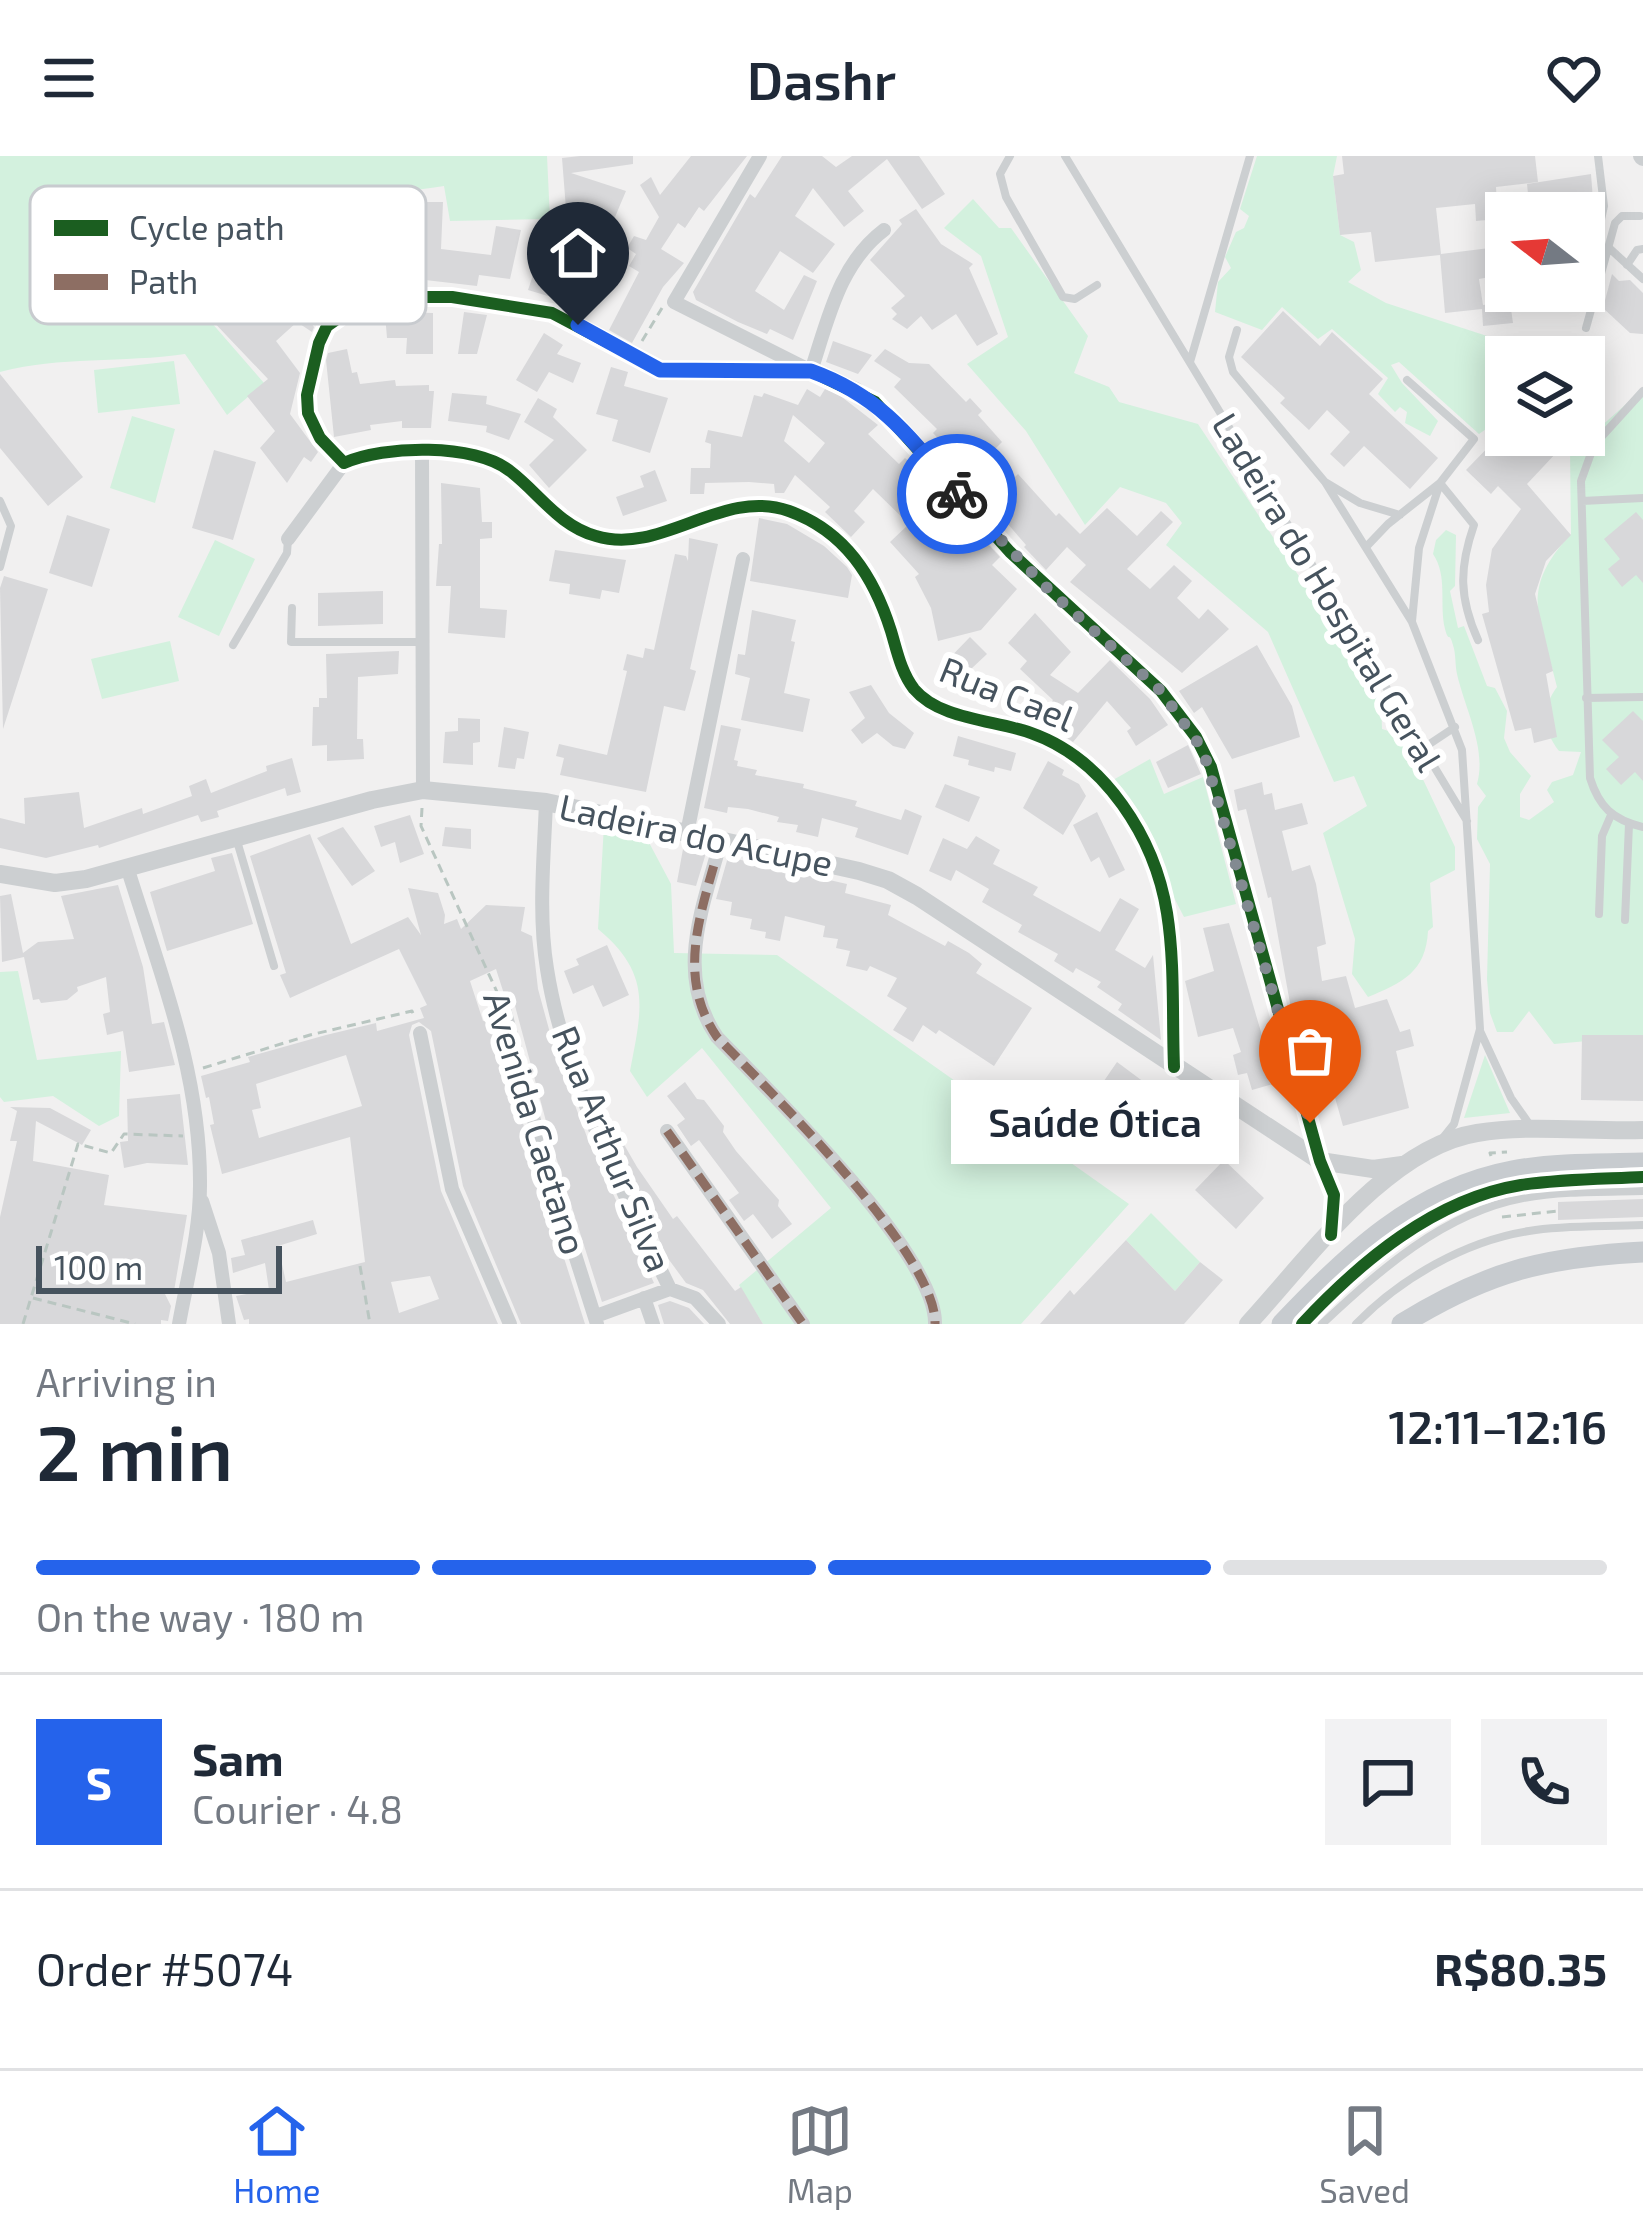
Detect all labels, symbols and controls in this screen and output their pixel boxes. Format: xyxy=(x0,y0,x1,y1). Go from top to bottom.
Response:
icon: menu xyxy=(36,45,102,111)
icon: heart xyxy=(1541,45,1607,111)
text: Dashr xyxy=(747,46,896,111)
legend xyxy=(30,186,426,324)
north arrow xyxy=(1485,192,1605,312)
map controls xyxy=(1485,192,1605,456)
pin xyxy=(527,202,629,325)
text: Cycle path xyxy=(129,207,285,247)
icon: home xyxy=(545,220,611,286)
text: Path xyxy=(129,261,198,301)
button: layers xyxy=(1485,336,1605,456)
street label: Ladeira do Hospital Geral xyxy=(1204,405,1452,778)
courier xyxy=(897,434,1017,554)
icon: bike xyxy=(924,461,990,527)
street label: Rua Cael xyxy=(934,646,1081,739)
street label: Ladeira do Acupe xyxy=(556,784,837,884)
street label: Avenida Caetano xyxy=(476,986,597,1259)
pin xyxy=(1259,1000,1361,1123)
icon: bag xyxy=(1277,1018,1343,1084)
street label: Rua Arthur Silva xyxy=(545,1019,682,1278)
callout: Saúde Ótica xyxy=(950,1081,1238,1165)
text: Saúde Ótica xyxy=(988,1098,1202,1145)
scale bar xyxy=(36,1240,282,1293)
text: 100 m xyxy=(54,1247,143,1287)
text: Arriving in xyxy=(36,1358,217,1405)
text: 12:11–12:16 xyxy=(1388,1399,1607,1453)
text: 2 min xyxy=(36,1403,233,1497)
text: On the way · 180 m xyxy=(36,1593,364,1640)
button: chat xyxy=(1325,1719,1451,1845)
button: phone xyxy=(1481,1719,1607,1845)
text: Sam xyxy=(192,1731,284,1785)
text: S xyxy=(86,1755,112,1809)
text: Courier · 4.8 xyxy=(192,1785,403,1832)
text: Order #5074 xyxy=(36,1941,294,1995)
text: R$80.35 xyxy=(1434,1941,1607,1995)
tab: Home xyxy=(233,2098,321,2210)
tab: Map xyxy=(787,2098,853,2210)
tab: Saved xyxy=(1319,2098,1410,2210)

